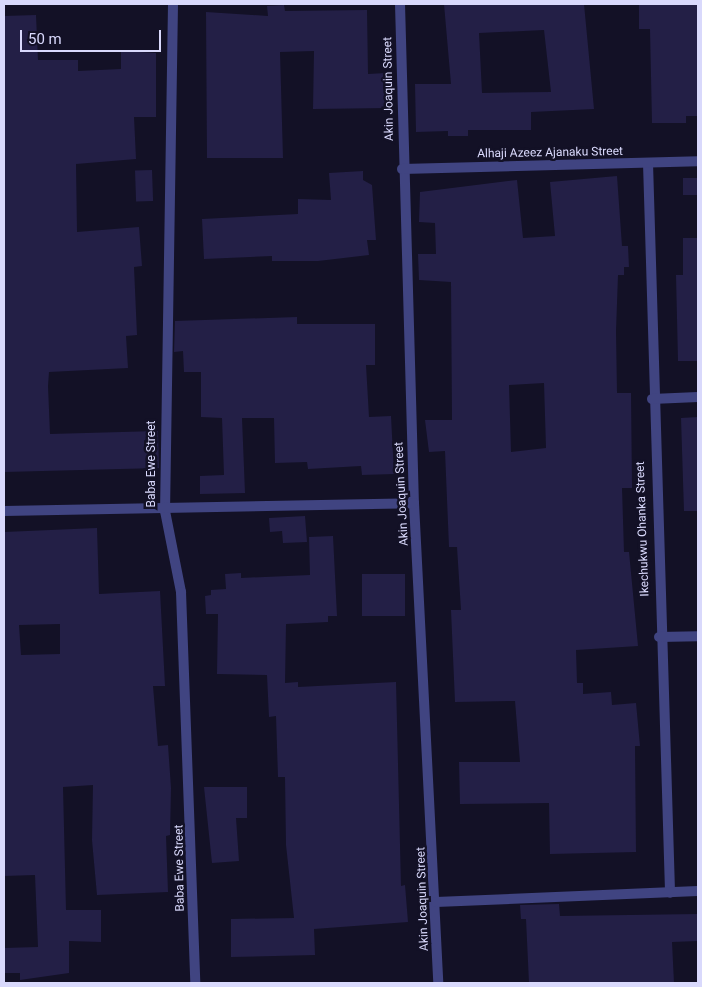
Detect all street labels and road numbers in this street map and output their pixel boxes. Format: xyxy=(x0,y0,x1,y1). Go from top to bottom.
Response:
street label: Akin Joaquin Street xyxy=(381,37,397,141)
street label: Alhaji Azeez Ajanaku Street xyxy=(477,145,623,161)
street label: Baba Ewe Street xyxy=(145,421,159,507)
street label: Akin Joaquin Street xyxy=(392,442,412,546)
street label: Ikechukwu Ohanka Street xyxy=(633,461,653,597)
street label: Baba Ewe Street xyxy=(172,824,188,912)
street label: Akin Joaquin Street xyxy=(414,847,432,951)

